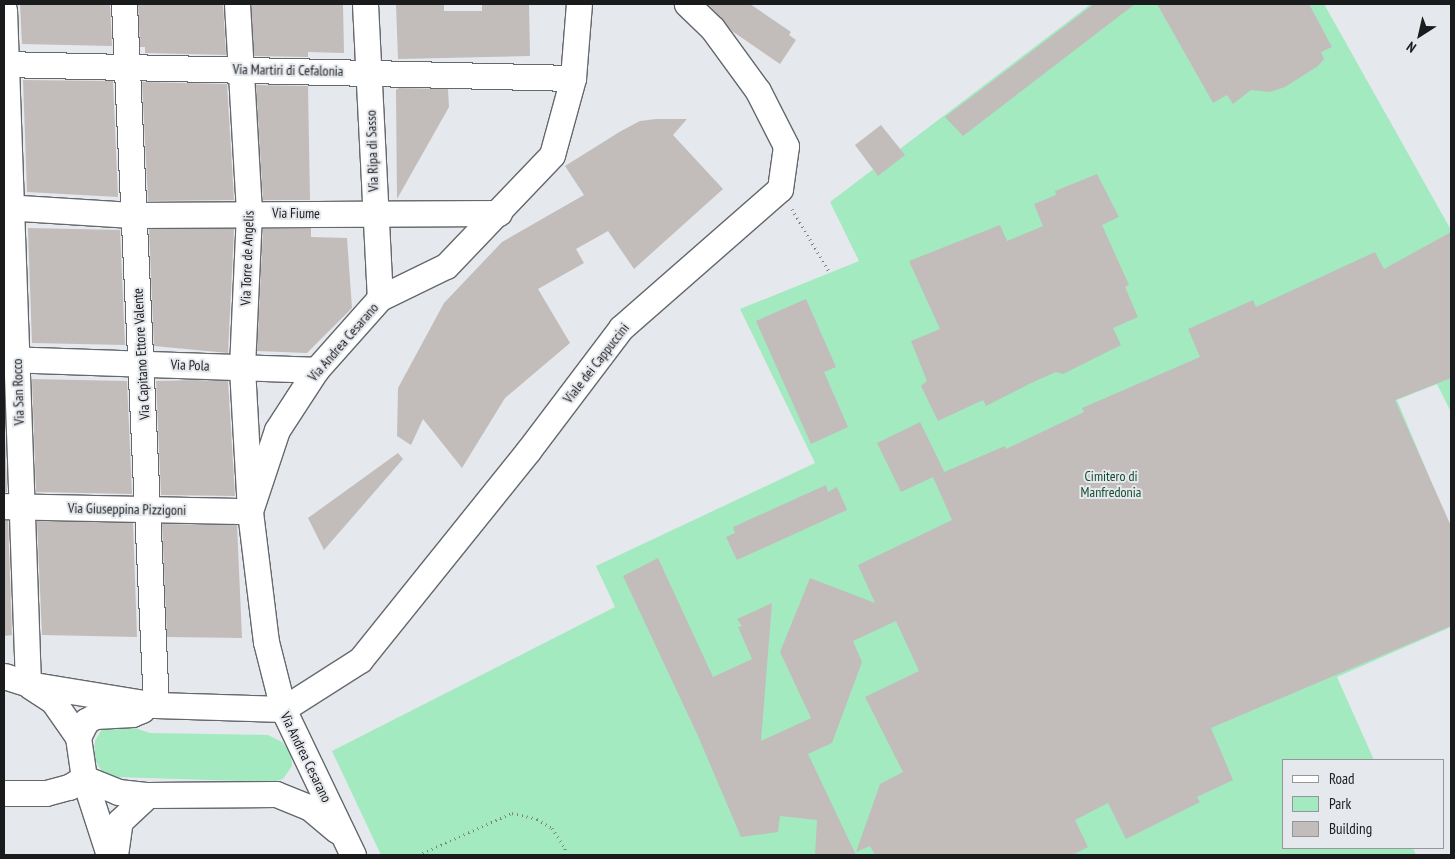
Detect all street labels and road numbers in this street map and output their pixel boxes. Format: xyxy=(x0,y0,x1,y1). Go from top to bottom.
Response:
street label: Via Martiri di Cefalonia xyxy=(233,61,343,79)
street label: Via Ripa di Sasso xyxy=(362,110,382,192)
street label: Via Fiume xyxy=(272,204,320,222)
street label: Via Torre de Angelis xyxy=(237,210,257,306)
street label: Via Capitano Ettore Valente xyxy=(129,288,153,420)
street label: Via Andrea Cesarano xyxy=(304,299,382,385)
street label: Viale dei Cappuccini xyxy=(560,320,632,406)
street label: Via Pola xyxy=(170,356,210,374)
street label: Via San Rocco xyxy=(8,358,28,426)
street label: Via Giuseppina Pizzigoni xyxy=(68,500,186,518)
street label: Via Andrea Cesarano xyxy=(277,709,335,805)

